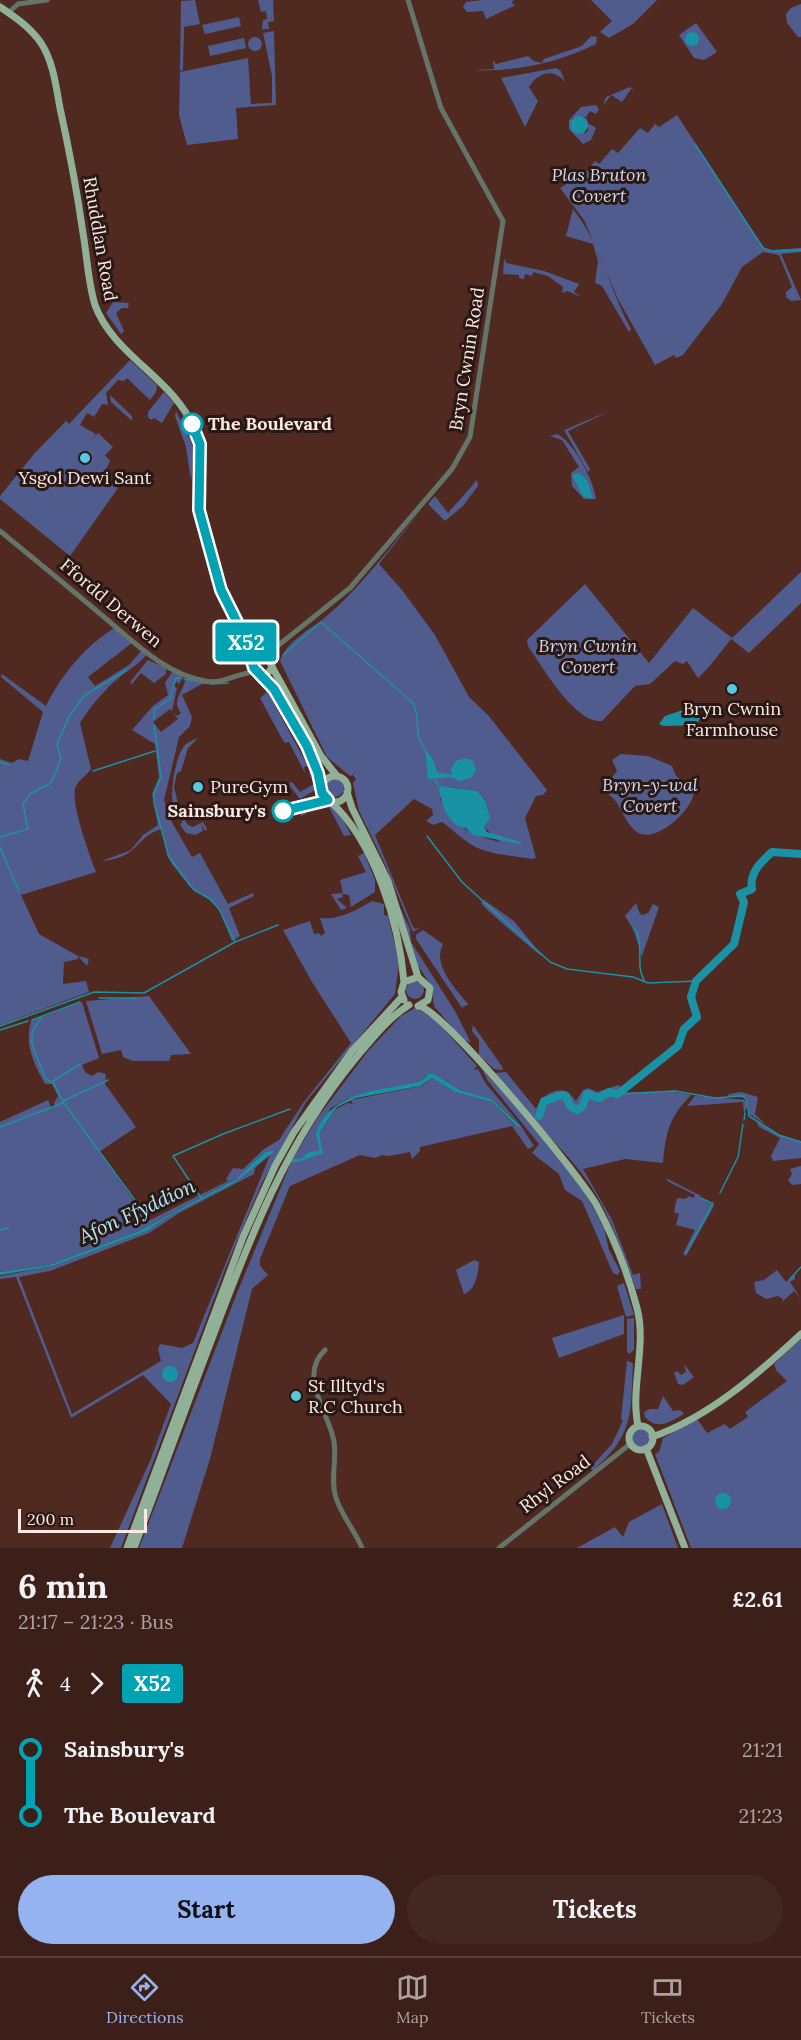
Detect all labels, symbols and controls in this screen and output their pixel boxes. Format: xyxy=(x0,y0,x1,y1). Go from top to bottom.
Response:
park label: Plas Bruton Covert xyxy=(551,163,647,207)
street label: Rhuddlan Road xyxy=(78,175,123,303)
street label: Bryn Cwnin Road xyxy=(444,285,489,432)
place label: The Boulevard xyxy=(208,412,332,435)
marker: The Boulevard xyxy=(181,413,203,435)
marker: Ysgol Dewi Sant xyxy=(78,451,92,465)
place label: Ysgol Dewi Sant xyxy=(17,466,152,489)
street label: Ffordd Derwen xyxy=(56,553,167,652)
line badge: X52 xyxy=(212,622,280,662)
text: X52 xyxy=(227,629,265,656)
park label: Bryn Cwnin Covert xyxy=(538,634,638,678)
marker: Bryn Cwnin Farmhouse xyxy=(725,682,739,696)
place label: Bryn Cwnin Farmhouse xyxy=(683,697,781,741)
park label: Bryn-y-wal Covert xyxy=(602,773,698,817)
place label: PureGym xyxy=(210,775,288,798)
marker: PureGym xyxy=(191,780,205,794)
place label: Sainsbury's xyxy=(168,799,266,822)
marker: Sainsbury's xyxy=(272,800,294,822)
water label: Afon Ffyddion xyxy=(74,1172,200,1249)
place label: St Illtyd's R.C Church xyxy=(308,1374,403,1418)
marker: St Illtyd's R.C Church xyxy=(289,1389,303,1403)
street label: Rhyl Road xyxy=(515,1449,595,1518)
scale bar xyxy=(18,1506,147,1534)
text: 200 m xyxy=(27,1509,74,1529)
text: 6 min xyxy=(18,1565,108,1607)
text: £2.61 xyxy=(732,1585,783,1613)
text: 21:17 – 21:23 · Bus xyxy=(18,1609,173,1634)
icon: walk xyxy=(18,1667,51,1700)
icon: forward xyxy=(80,1667,113,1700)
text: X52 xyxy=(134,1670,171,1697)
text: 4 xyxy=(60,1671,71,1696)
text: Sainsbury's xyxy=(64,1735,184,1763)
text: 21:21 xyxy=(742,1737,783,1762)
text: The Boulevard xyxy=(64,1801,216,1829)
text: 21:23 xyxy=(738,1803,783,1828)
button: Start xyxy=(18,1875,395,1944)
button: Tickets xyxy=(407,1875,783,1944)
tab: Directions xyxy=(106,1971,184,2027)
tab: Map xyxy=(396,1971,429,2027)
tab: Tickets xyxy=(641,1971,695,2027)

